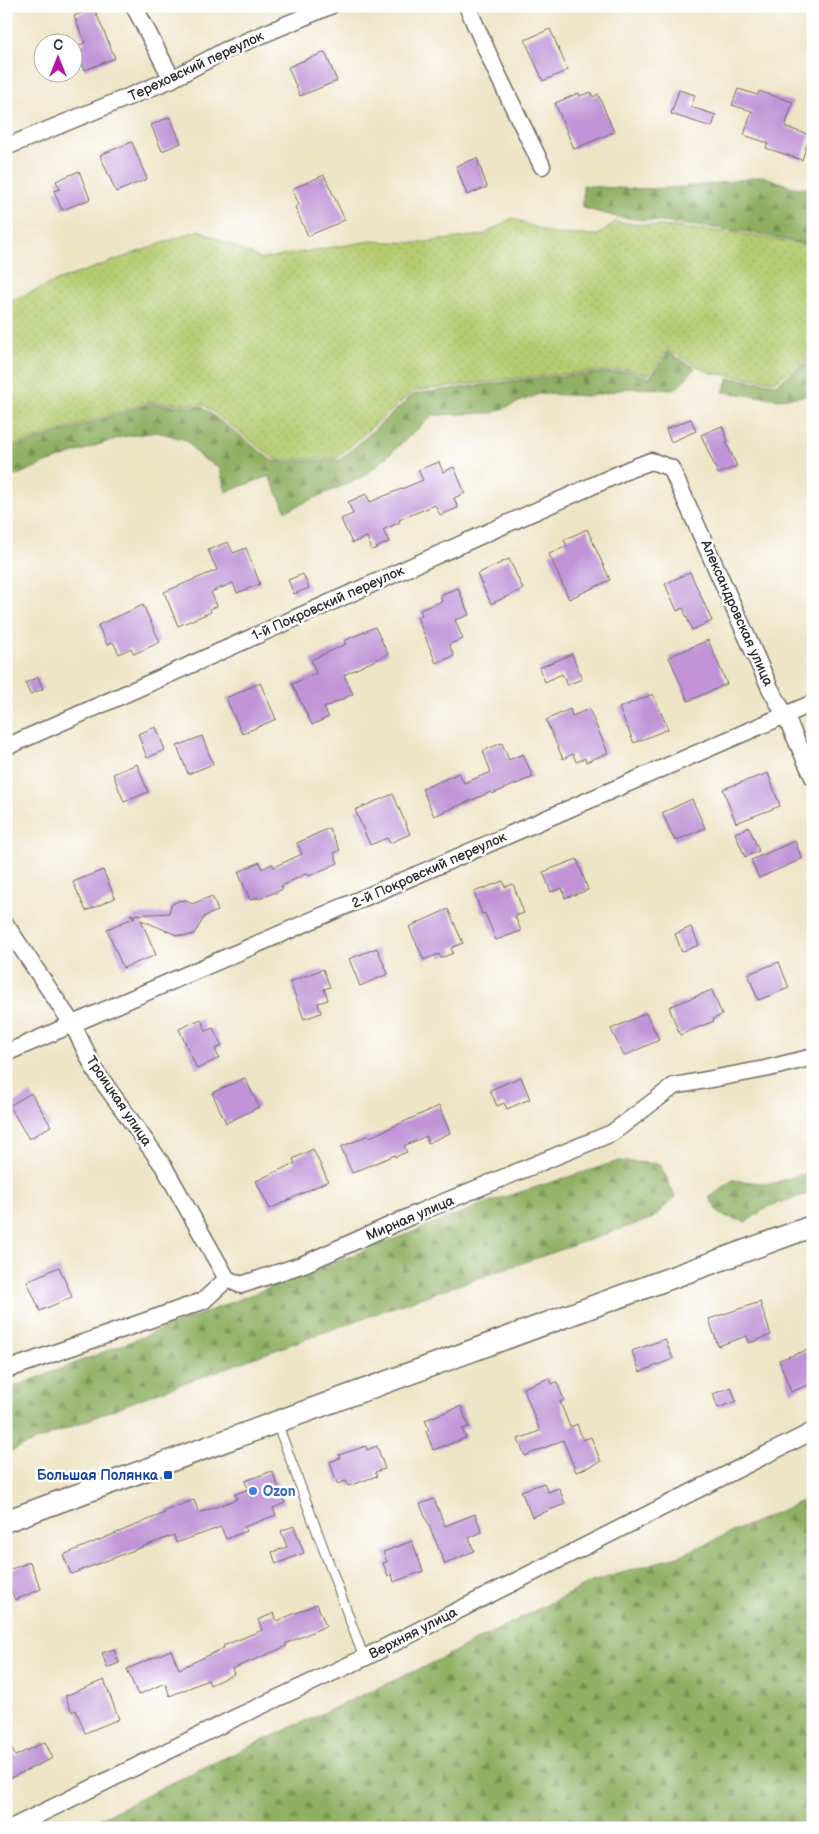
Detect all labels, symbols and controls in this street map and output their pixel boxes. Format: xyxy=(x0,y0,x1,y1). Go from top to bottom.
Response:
street label: Тереховский переулок xyxy=(126,27,267,105)
north arrow xyxy=(32,32,82,82)
text: С xyxy=(53,37,63,54)
street label: Александровская улица xyxy=(697,536,777,689)
street label: 1-й Покровский переулок xyxy=(249,562,407,644)
street label: 2-й Покровский переулок xyxy=(349,828,510,912)
street label: Троицкая улица xyxy=(83,1053,156,1150)
street label: Мирная улица xyxy=(363,1192,457,1244)
place label: Большая Полянка xyxy=(37,1467,159,1484)
marker: Большая Полянка xyxy=(162,1469,174,1481)
place label: Ozon xyxy=(263,1483,296,1500)
marker: Ozon xyxy=(247,1485,259,1497)
street label: Верхняя улица xyxy=(366,1603,461,1663)

